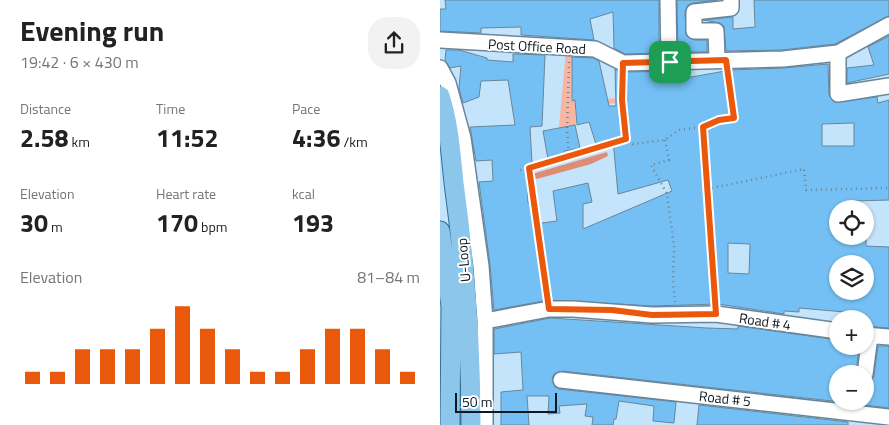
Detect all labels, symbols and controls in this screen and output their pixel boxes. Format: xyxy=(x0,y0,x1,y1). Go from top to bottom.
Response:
text: Evening run xyxy=(20,9,164,52)
button: share xyxy=(368,17,420,69)
street label: Post Office Road xyxy=(487,33,587,59)
pin xyxy=(649,41,691,83)
icon: arrive xyxy=(656,48,684,76)
text: 19:42 · 6 × 430 m xyxy=(20,50,139,74)
text: Distance xyxy=(20,98,71,119)
text: Time xyxy=(156,98,185,119)
text: Pace xyxy=(292,98,320,119)
text: 2.58 xyxy=(20,119,68,157)
text: 11:52 xyxy=(156,119,218,157)
text: 4:36 xyxy=(292,119,340,157)
text: km xyxy=(68,131,90,152)
text: /km xyxy=(340,131,368,152)
text: Elevation xyxy=(20,183,74,204)
text: Heart rate xyxy=(156,183,216,204)
text: kcal xyxy=(292,183,315,204)
map controls xyxy=(829,200,874,410)
button: locate xyxy=(829,200,874,245)
text: 30 xyxy=(20,204,48,242)
text: 170 xyxy=(156,204,198,242)
text: 193 xyxy=(292,204,334,242)
text: m xyxy=(48,216,63,237)
text: bpm xyxy=(198,216,228,237)
street label: U-Loop xyxy=(451,237,475,283)
button: layers xyxy=(829,255,874,300)
text: Elevation xyxy=(20,265,82,289)
text: 81–84 m xyxy=(357,265,420,289)
street label: Road # 4 xyxy=(738,307,792,335)
button: + xyxy=(829,310,874,355)
button: − xyxy=(829,365,874,410)
street label: Road # 5 xyxy=(698,385,752,411)
scale bar xyxy=(455,390,558,413)
text: 50 m xyxy=(462,391,492,412)

